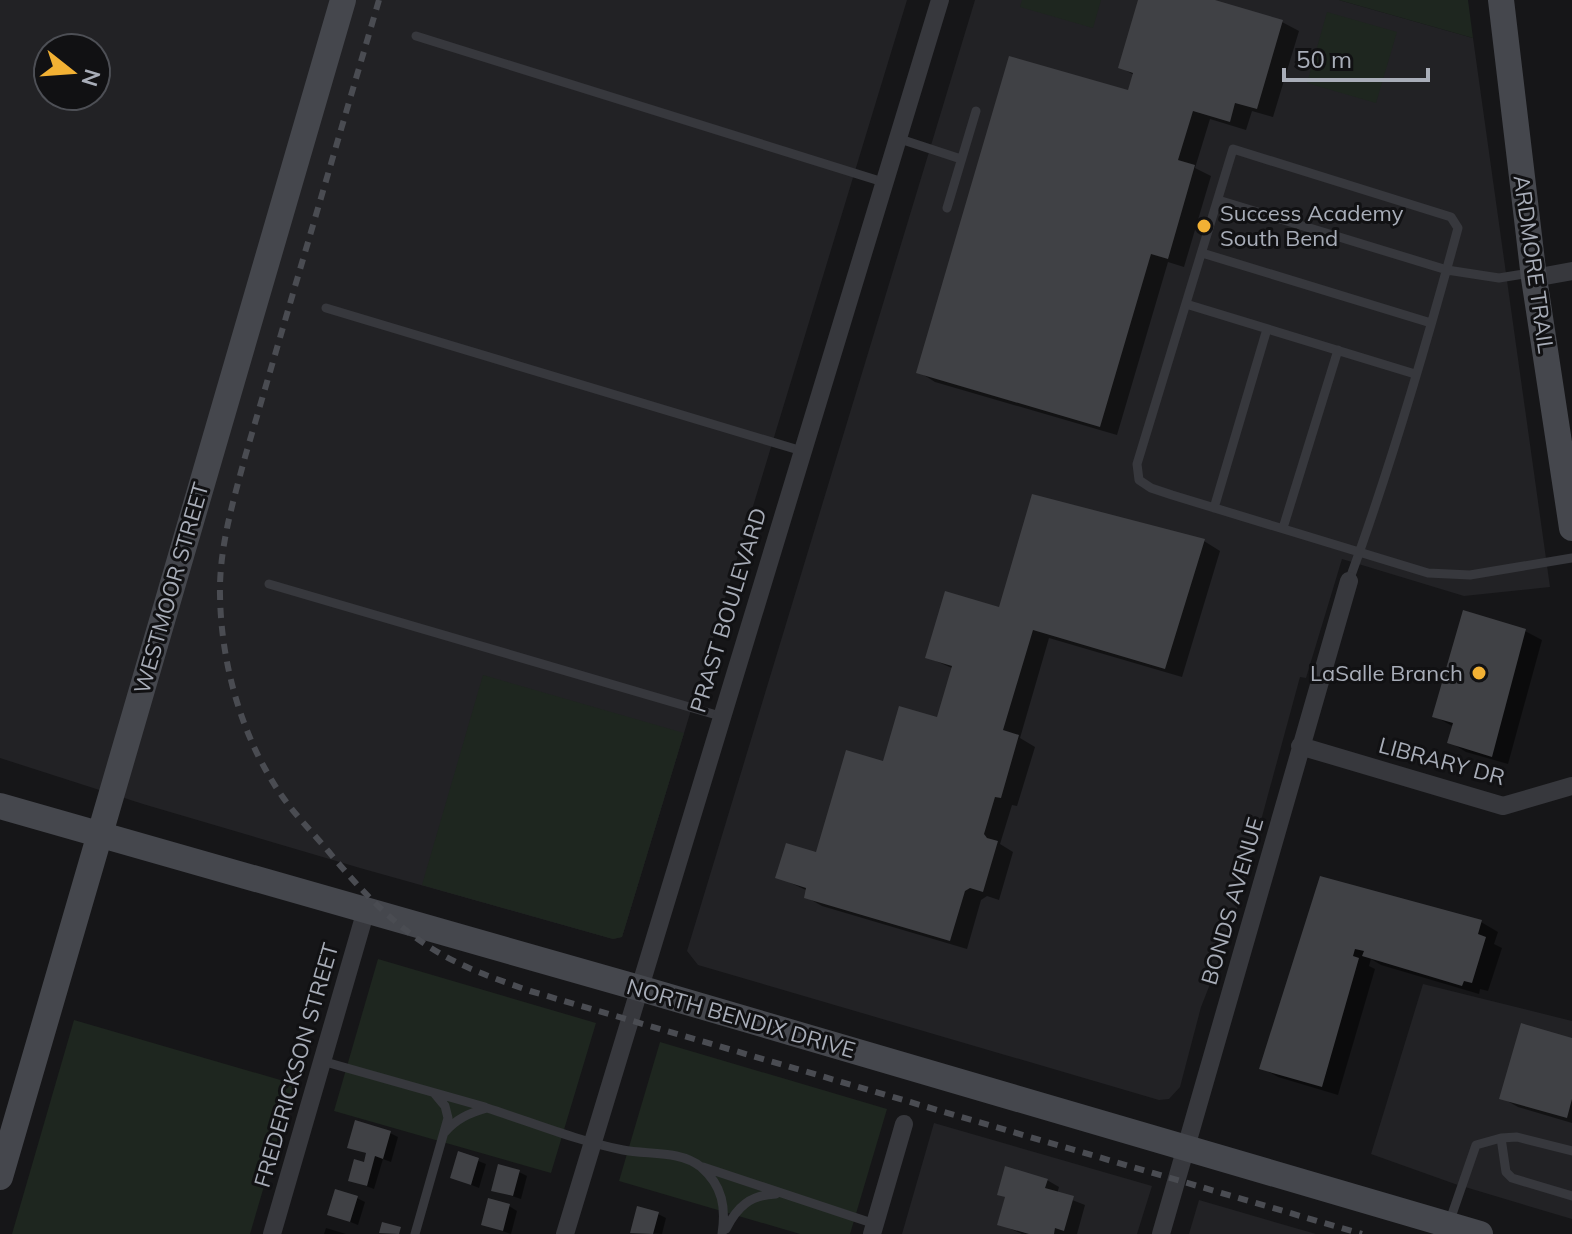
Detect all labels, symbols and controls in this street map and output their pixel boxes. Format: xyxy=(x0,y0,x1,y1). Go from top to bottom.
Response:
north arrow xyxy=(32,32,112,112)
scale bar xyxy=(1284,32,1428,82)
text: 50 m xyxy=(1296,44,1352,74)
text: N xyxy=(75,66,107,90)
street label: ARDMORE TRAIL xyxy=(1508,173,1560,355)
place label: Success Academy South Bend xyxy=(1220,199,1404,252)
marker: Success Academy South Bend xyxy=(1195,217,1213,235)
street label: WESTMOOR STREET xyxy=(127,479,215,697)
street label: PRAST BOULEVARD xyxy=(684,504,772,716)
place label: LaSalle Branch xyxy=(1310,659,1463,687)
marker: LaSalle Branch xyxy=(1470,664,1488,682)
street label: LIBRARY DR xyxy=(1376,731,1508,791)
street label: BONDS AVENUE xyxy=(1195,814,1269,988)
street label: FREDERICKSON STREET xyxy=(248,940,344,1190)
street label: NORTH BENDIX DRIVE xyxy=(624,972,858,1064)

